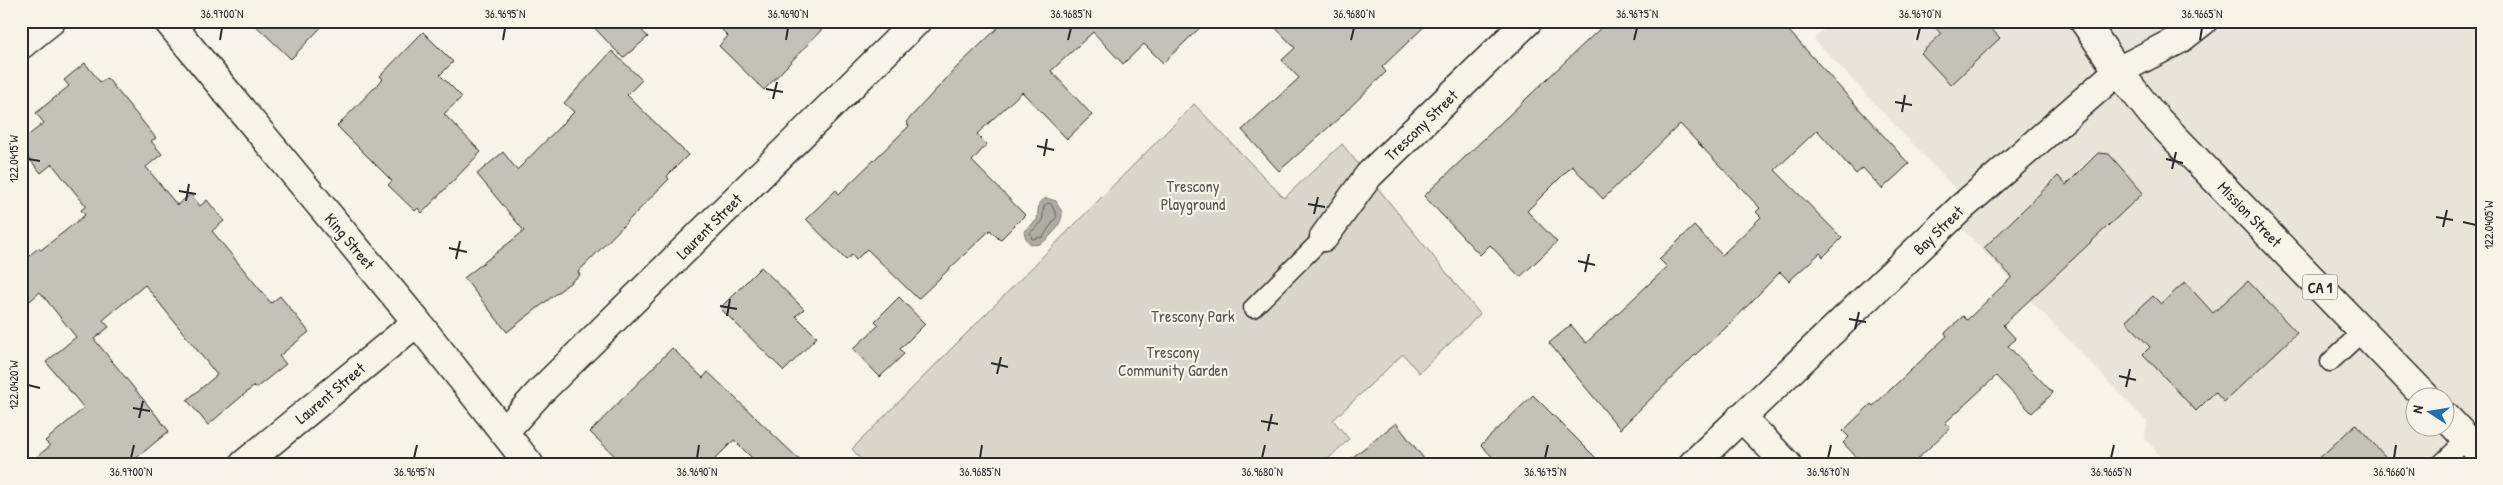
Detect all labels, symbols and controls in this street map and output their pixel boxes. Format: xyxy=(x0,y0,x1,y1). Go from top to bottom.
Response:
text: 36.9700°N xyxy=(201,5,244,22)
text: 36.9695°N xyxy=(485,5,525,22)
text: 36.9690°N xyxy=(768,5,808,22)
text: 36.9685°N xyxy=(1050,5,1092,22)
text: 36.9680°N xyxy=(1333,5,1375,22)
text: 36.9675°N xyxy=(1616,5,1658,22)
text: 36.9670°N xyxy=(1899,5,1941,22)
text: 36.9665°N xyxy=(2182,5,2222,22)
street label: Trescony Street xyxy=(1380,84,1463,165)
text: 122.0415°W xyxy=(5,135,22,183)
park label: Trescony Playground xyxy=(1161,175,1225,215)
street label: Mission Street xyxy=(2213,176,2287,252)
street label: Laurent Street xyxy=(671,188,747,264)
street label: Bay Street xyxy=(1908,200,1968,259)
text: 122.0405°W xyxy=(2480,200,2497,249)
street label: King Street xyxy=(320,208,380,274)
road number: CA 1 xyxy=(2302,274,2338,300)
park label: Trescony Park xyxy=(1151,305,1235,327)
park label: Trescony Community Garden xyxy=(1118,341,1228,381)
street label: Laurent Street xyxy=(290,357,370,429)
text: 122.0420°W xyxy=(5,360,22,410)
north arrow xyxy=(2406,388,2456,438)
text: N xyxy=(2407,403,2427,415)
text: 36.9700°N xyxy=(110,463,153,480)
text: 36.9695°N xyxy=(394,463,434,480)
text: 36.9690°N xyxy=(677,463,717,480)
text: 36.9685°N xyxy=(959,463,1001,480)
text: 36.9680°N xyxy=(1241,463,1283,480)
text: 36.9675°N xyxy=(1524,463,1566,480)
text: 36.9670°N xyxy=(1807,463,1849,480)
text: 36.9665°N xyxy=(2091,463,2131,480)
text: 36.9660°N xyxy=(2373,463,2415,480)

